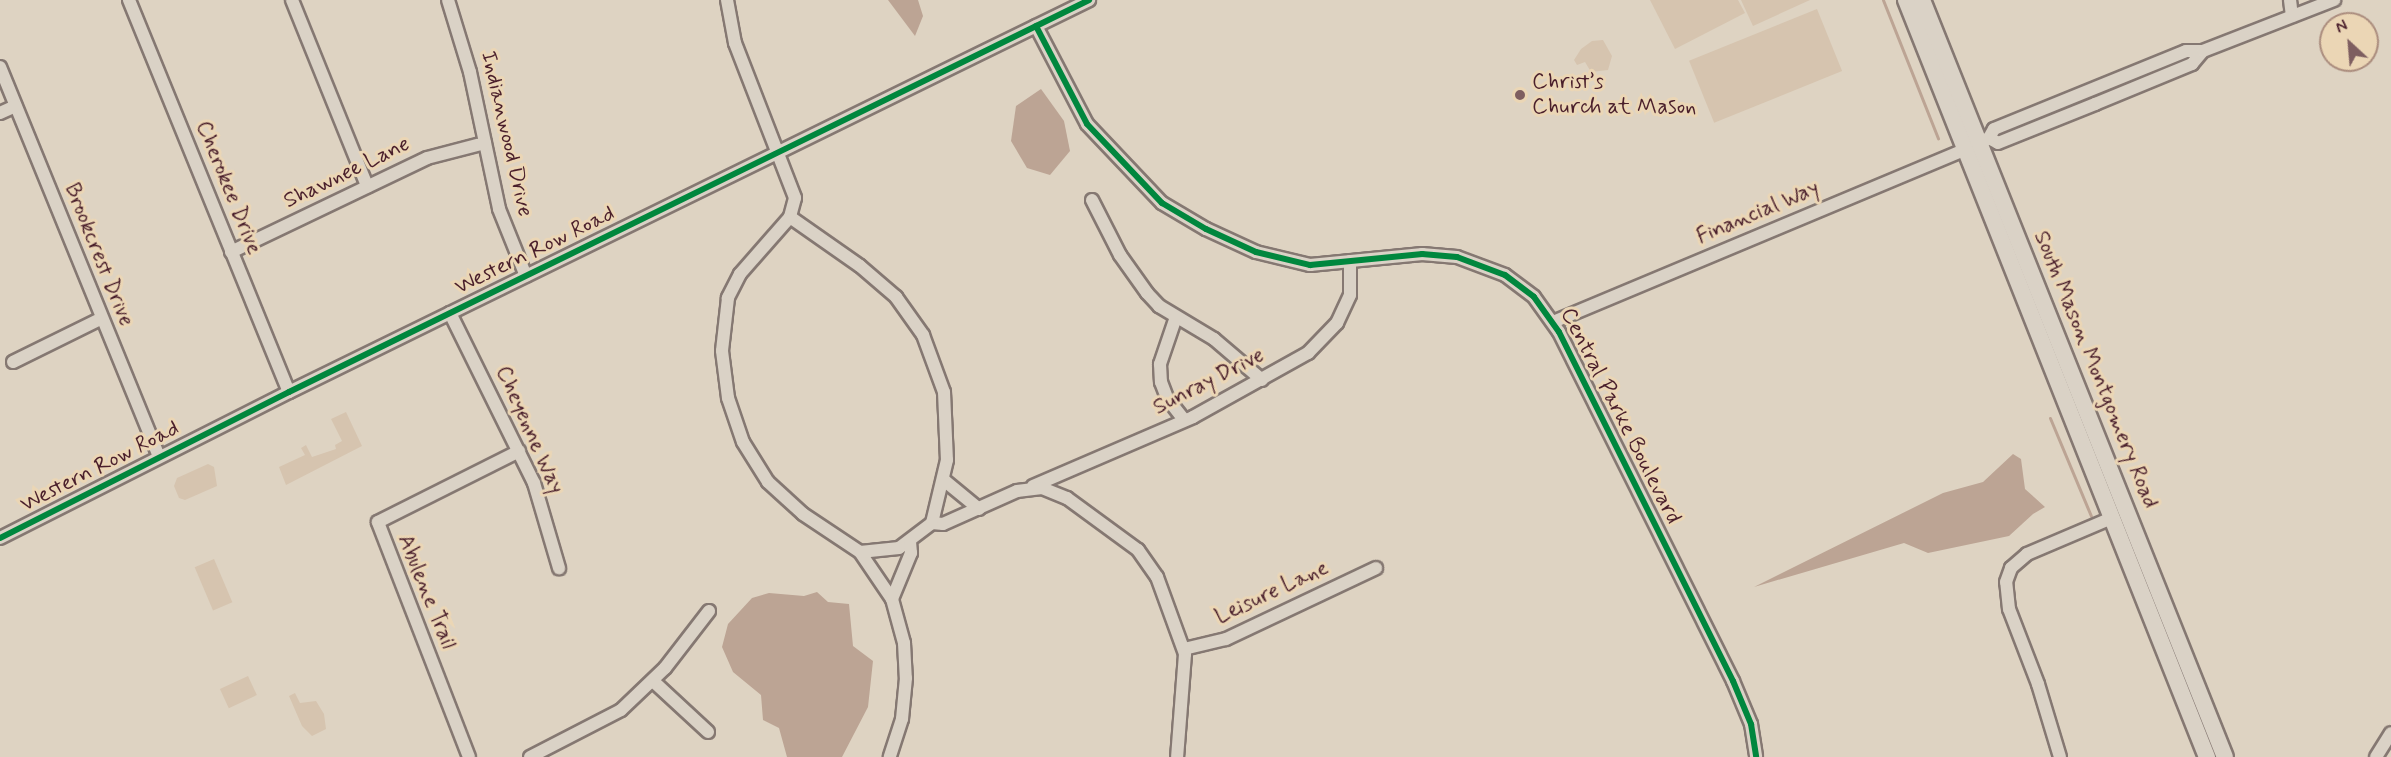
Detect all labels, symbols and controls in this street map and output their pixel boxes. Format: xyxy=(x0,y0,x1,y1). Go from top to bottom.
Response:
north arrow xyxy=(2319,12,2379,72)
text: N xyxy=(2332,15,2351,39)
street label: Indianwood Drive xyxy=(474,49,538,219)
place label: Christ’s Church at Mason xyxy=(1532,69,1703,120)
marker: Christ’s Church at Mason xyxy=(1513,88,1527,102)
street label: Cherokee Drive xyxy=(189,118,267,258)
street label: Shawnee Lane xyxy=(280,131,414,215)
street label: Financial Way xyxy=(1691,174,1825,252)
street label: Brookcrest Drive xyxy=(57,180,139,330)
street label: Western Row Road xyxy=(453,202,617,300)
street label: South Mason Montgomery Road xyxy=(2027,227,2163,513)
street label: Central Parke Boulevard xyxy=(1557,309,1683,523)
street label: Sunray Drive xyxy=(1150,343,1268,421)
street label: Cheyenne Way xyxy=(488,361,570,499)
street label: Western Row Road xyxy=(19,417,181,517)
street label: Abulene Trail xyxy=(391,530,461,654)
street label: Leisure Lane xyxy=(1212,555,1332,631)

